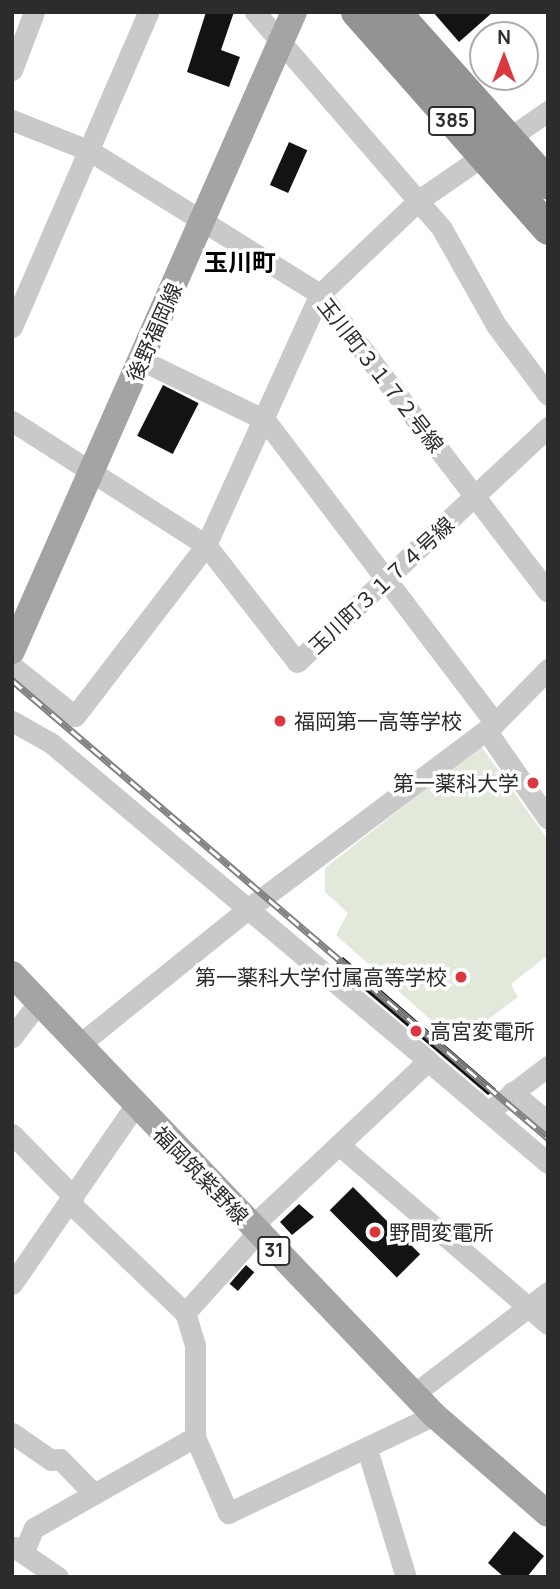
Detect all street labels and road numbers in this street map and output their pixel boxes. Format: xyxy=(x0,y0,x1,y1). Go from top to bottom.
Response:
road number: 385 xyxy=(428,105,476,136)
street label: 後野福岡線 xyxy=(121,279,187,385)
street label: 玉川町３１７２号線 xyxy=(313,293,449,457)
street label: 玉川町３１７４号線 xyxy=(303,511,459,659)
street label: 福岡筑紫野線 xyxy=(148,1121,254,1229)
road number: 31 xyxy=(256,1236,292,1266)

